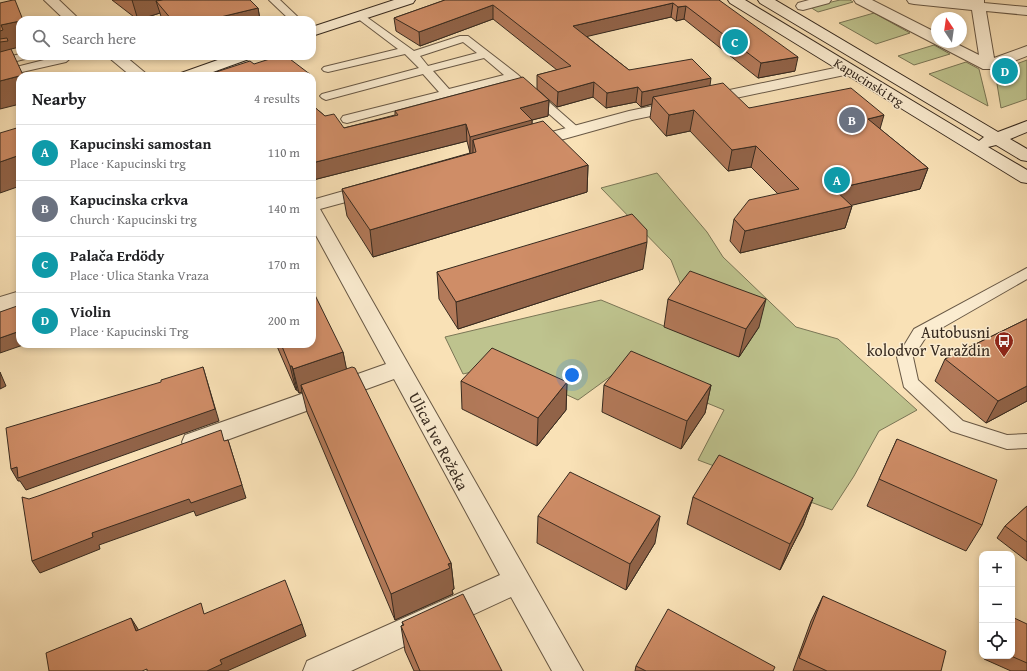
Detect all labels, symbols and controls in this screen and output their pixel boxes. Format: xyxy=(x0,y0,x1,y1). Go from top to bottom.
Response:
north arrow xyxy=(931,12,967,48)
search box xyxy=(16,16,316,60)
icon: search xyxy=(30,27,52,49)
pin: C xyxy=(722,27,748,57)
text: Search here xyxy=(62,28,136,49)
street label: Kapucinski trg xyxy=(830,53,908,112)
pin: D xyxy=(992,56,1018,86)
text: Nearby xyxy=(32,86,86,111)
text: 4 results xyxy=(254,89,300,108)
pin: B xyxy=(839,105,865,135)
text: Kapucinski samostan xyxy=(70,133,211,154)
text: A xyxy=(41,143,49,162)
text: 110 m xyxy=(268,143,300,162)
text: Place · Kapucinski trg xyxy=(70,154,186,173)
pin: A xyxy=(824,165,850,195)
text: Kapucinska crkva xyxy=(70,189,188,210)
text: B xyxy=(41,199,49,218)
text: 140 m xyxy=(268,199,300,218)
text: Church · Kapucinski trg xyxy=(70,210,197,229)
text: Palača Erdödy xyxy=(70,245,164,266)
text: C xyxy=(41,255,49,274)
text: 170 m xyxy=(268,255,300,274)
text: Place · Ulica Stanka Vraza xyxy=(70,266,209,285)
text: Violin xyxy=(70,301,111,322)
text: D xyxy=(41,311,49,330)
text: 200 m xyxy=(268,311,300,330)
place label: Autobusni kolodvor Varaždin xyxy=(867,320,991,362)
text: Place · Kapucinski Trg xyxy=(70,322,189,341)
bus stop icon: Autobusni kolodvor Varaždin xyxy=(993,330,1015,358)
your location xyxy=(562,365,582,385)
street label: Ulica Ive Režeka xyxy=(403,388,475,495)
map controls xyxy=(979,551,1015,659)
button: + xyxy=(979,551,1015,587)
button: − xyxy=(979,587,1015,623)
button: locate xyxy=(979,623,1015,659)

